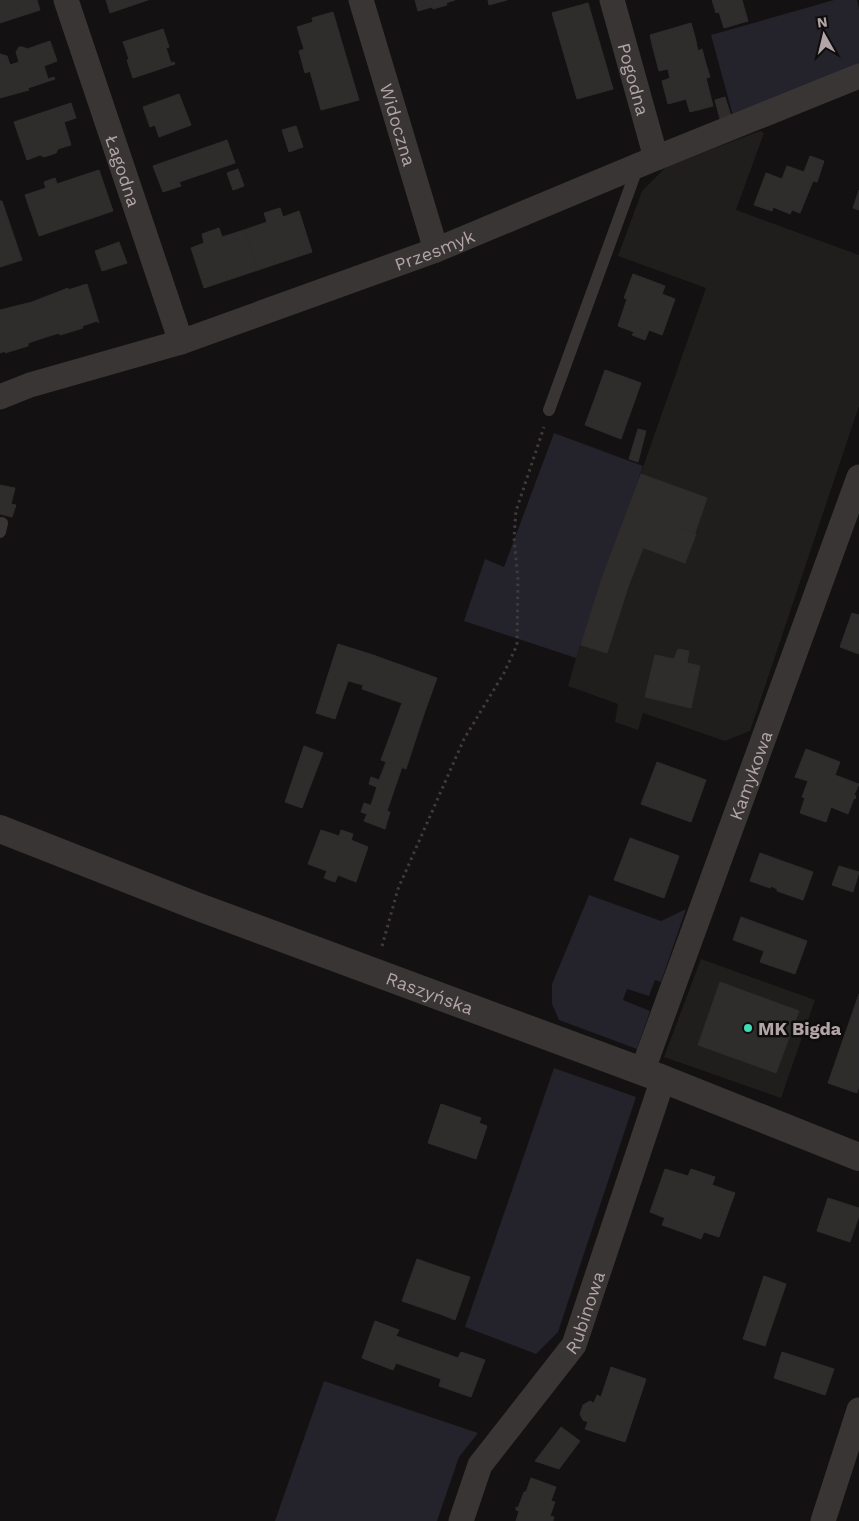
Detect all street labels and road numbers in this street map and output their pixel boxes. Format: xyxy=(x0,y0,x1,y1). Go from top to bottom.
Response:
street label: Pogodna xyxy=(614,40,654,118)
street label: Widoczna xyxy=(376,81,421,168)
street label: Łagodna xyxy=(102,132,145,209)
street label: Przesmyk xyxy=(392,225,478,275)
street label: Kamykowa xyxy=(724,728,776,823)
street label: Raszyńska xyxy=(383,967,476,1018)
street label: Rubinowa xyxy=(561,1268,608,1358)

